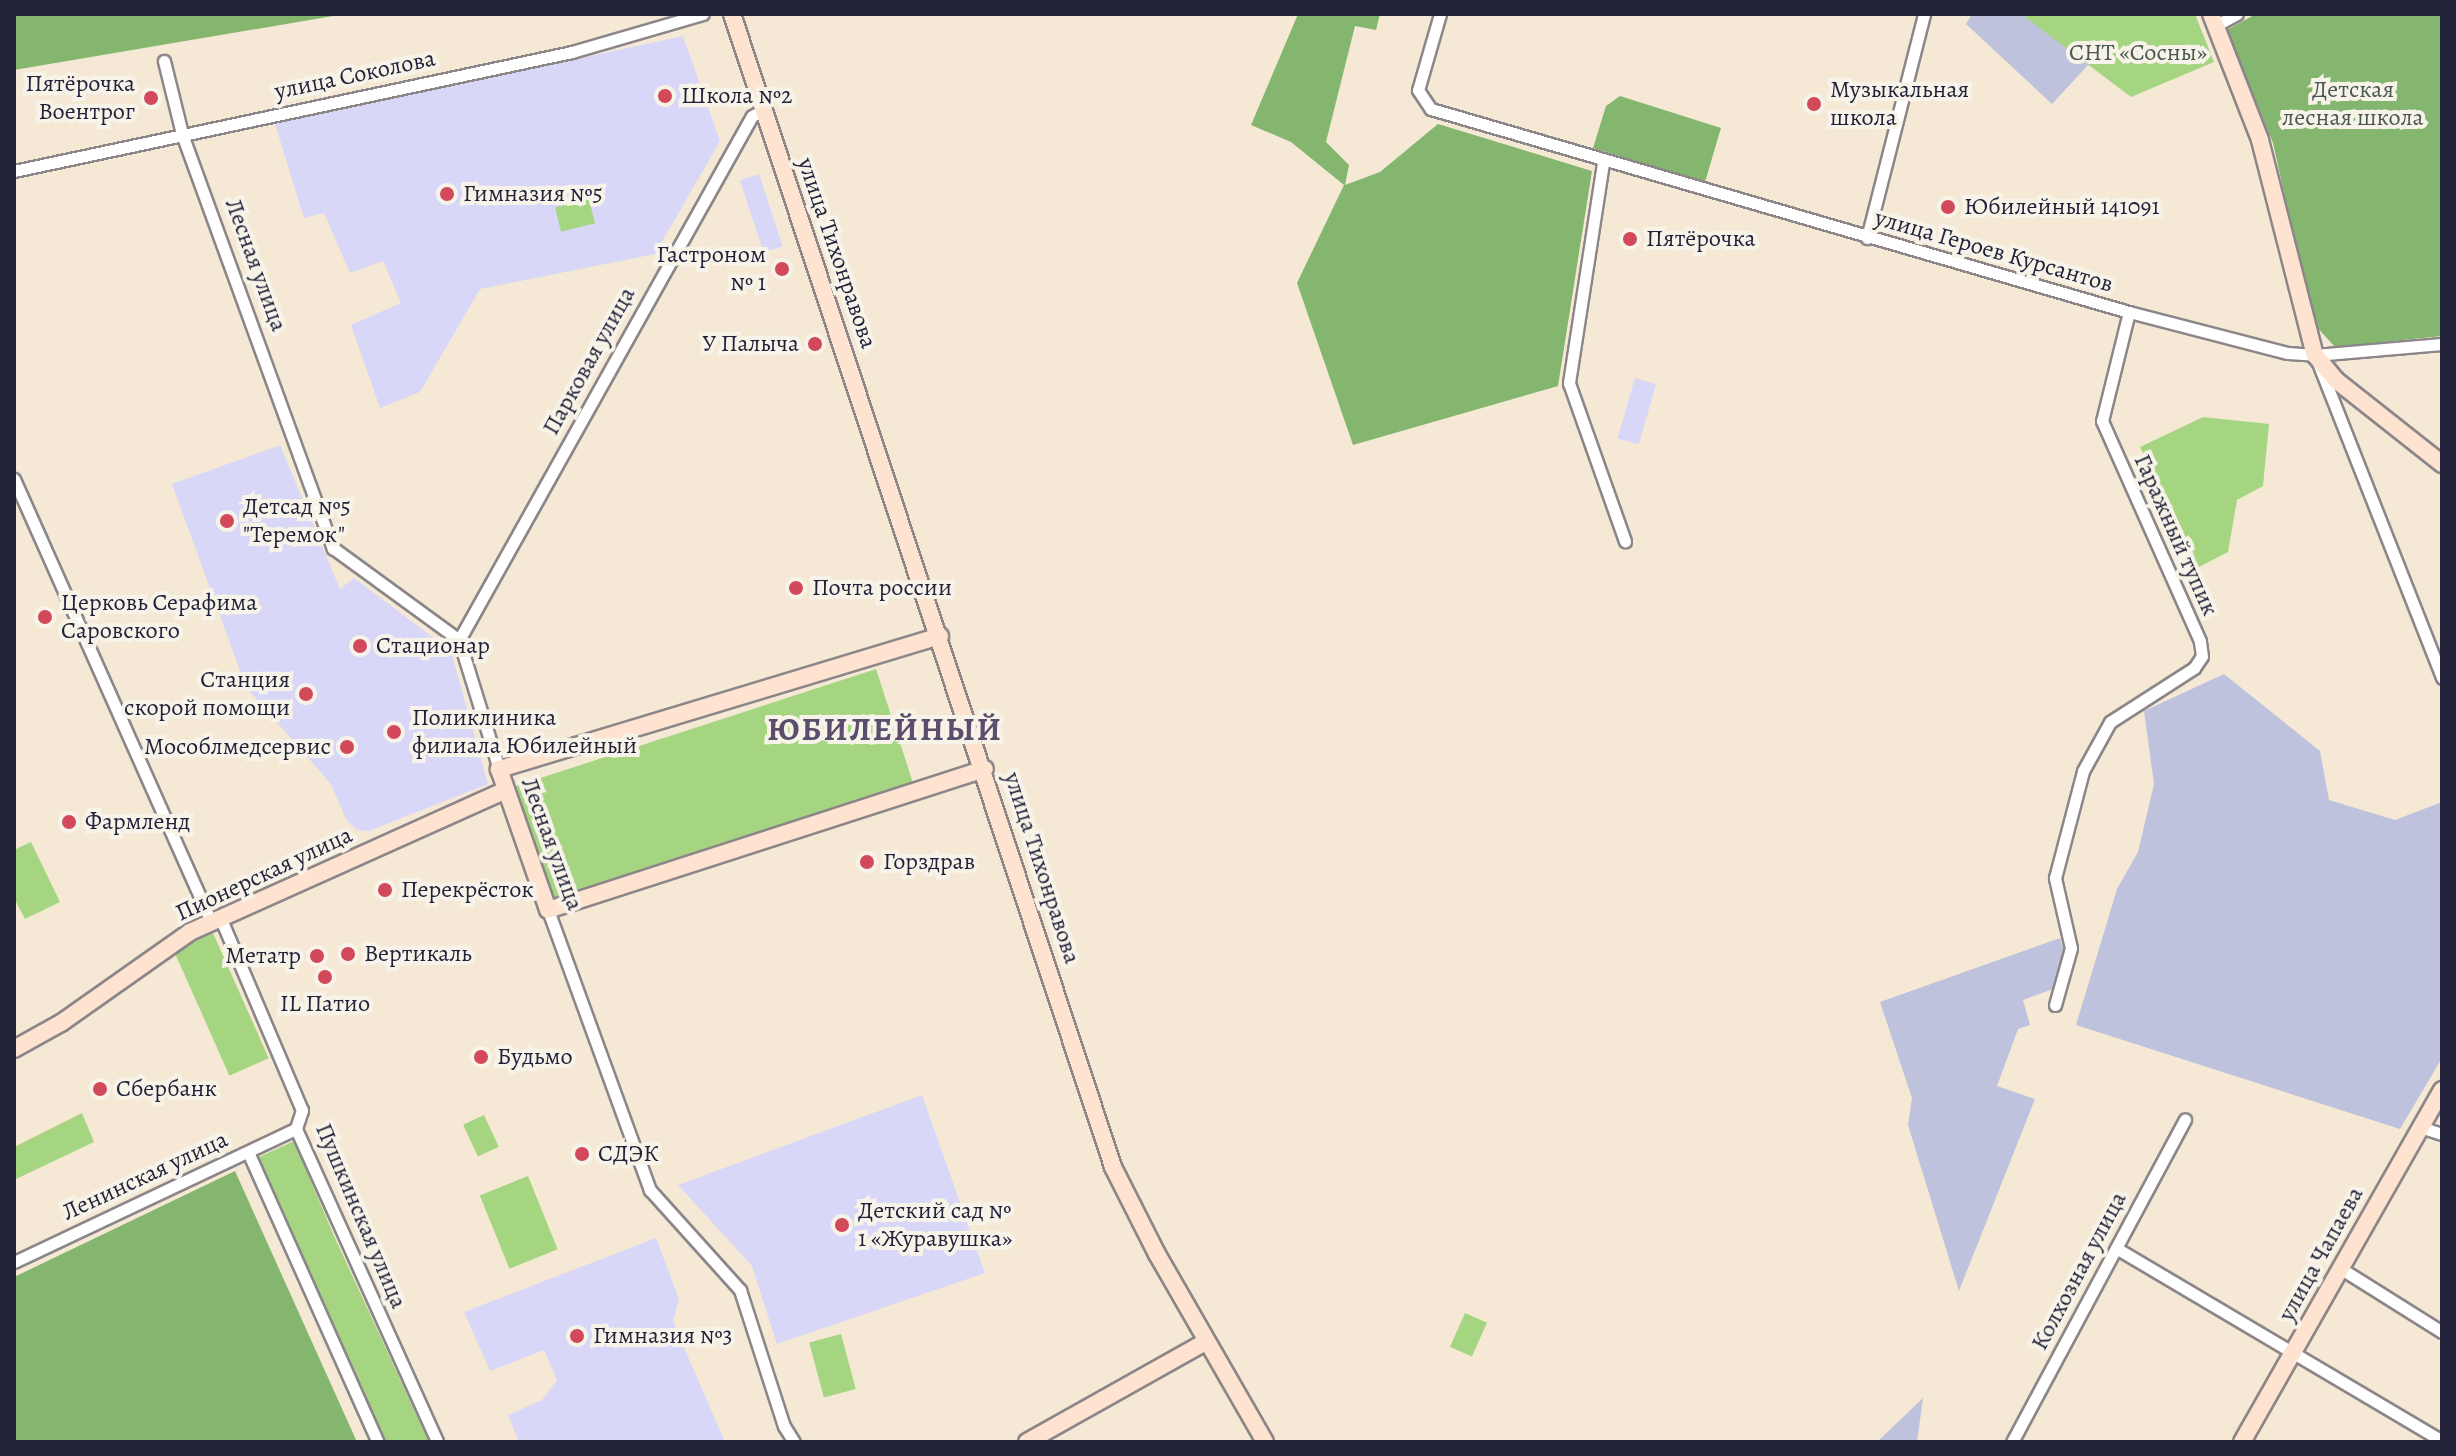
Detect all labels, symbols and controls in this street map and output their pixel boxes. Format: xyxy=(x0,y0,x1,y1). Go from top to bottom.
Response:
park label: СНТ «Сосны» xyxy=(2069,39,2207,67)
street label: улица Соколова xyxy=(272,44,438,106)
place label: Пятёрочка Воентрог xyxy=(25,70,135,126)
place label: Музыкальная школа xyxy=(1830,76,1969,132)
park label: Детская лесная школа xyxy=(2282,76,2424,132)
place label: Школа №2 xyxy=(681,82,792,110)
marker: Школа №2 xyxy=(656,87,674,105)
marker: Пятёрочка Воентрог xyxy=(142,89,160,107)
marker: Музыкальная школа xyxy=(1805,95,1823,113)
street label: улица Тихонравова xyxy=(791,154,883,352)
place label: Гимназия №5 xyxy=(463,180,603,208)
marker: Гимназия №5 xyxy=(438,185,456,203)
place label: Юбилейный 141091 xyxy=(1964,193,2160,221)
street label: Лесная улица xyxy=(219,195,293,335)
marker: Юбилейный 141091 xyxy=(1939,198,1957,216)
street label: улица Героев Курсантов xyxy=(1872,203,2116,299)
place label: Пятёрочка xyxy=(1646,225,1756,253)
marker: Пятёрочка xyxy=(1621,230,1639,248)
place label: Гастроном № 1 xyxy=(657,241,766,297)
marker: Гастроном № 1 xyxy=(773,260,791,278)
street label: Парковая улица xyxy=(537,282,641,440)
place label: У Палыча xyxy=(702,330,799,358)
marker: У Палыча xyxy=(806,335,824,353)
street label: Гаражный тупик xyxy=(2128,450,2224,620)
place label: Детсад №5 "Теремок" xyxy=(243,493,351,549)
marker: Детсад №5 "Теремок" xyxy=(218,512,236,530)
place label: Почта россии xyxy=(812,574,952,602)
marker: Почта россии xyxy=(787,579,805,597)
place label: Церковь Серафима Саровского xyxy=(61,589,257,645)
marker: Церковь Серафима Саровского xyxy=(36,608,54,626)
place label: Стационар xyxy=(376,632,490,660)
marker: Стационар xyxy=(351,637,369,655)
place label: Станция скорой помощи xyxy=(124,666,290,722)
marker: Станция скорой помощи xyxy=(297,685,315,703)
place label: Поликлиника филиала Юбилейный xyxy=(412,704,637,760)
district label: ЮБИЛЕЙНЫЙ xyxy=(767,710,1003,748)
marker: Поликлиника филиала Юбилейный xyxy=(383,721,405,743)
place label: Мособлмедсервис xyxy=(144,733,331,761)
marker: Мособлмедсервис xyxy=(338,738,356,756)
street label: улица Тихонравова xyxy=(997,769,1087,967)
street label: Лесная улица xyxy=(515,774,589,914)
place label: Фармленд xyxy=(85,808,190,836)
marker: Фармленд xyxy=(60,813,78,831)
street label: Пионерская улица xyxy=(171,820,357,928)
place label: Горздрав xyxy=(883,848,975,876)
marker: Горздрав xyxy=(858,853,876,871)
place label: Перекрёсток xyxy=(401,876,534,904)
marker: Перекрёсток xyxy=(376,881,394,899)
place label: Вертикаль xyxy=(364,940,472,968)
place label: Метатр xyxy=(225,942,301,970)
marker: Вертикаль xyxy=(339,945,357,963)
marker: Метатр xyxy=(308,947,326,965)
marker: IL Патио xyxy=(316,968,334,986)
place label: IL Патио xyxy=(280,990,370,1018)
place label: Будьмо xyxy=(497,1043,573,1071)
marker: Будьмо xyxy=(472,1048,490,1066)
place label: Сбербанк xyxy=(116,1075,217,1103)
marker: Сбербанк xyxy=(91,1080,109,1098)
street label: Пушкинская улица xyxy=(309,1119,413,1313)
street label: Ленинская улица xyxy=(58,1125,232,1227)
place label: СДЭК xyxy=(598,1140,658,1168)
marker: СДЭК xyxy=(573,1145,591,1163)
street label: улица Чапаева xyxy=(2272,1182,2370,1326)
street label: Колхозная улица xyxy=(2025,1187,2133,1355)
place label: Детский сад № 1 «Журавушка» xyxy=(858,1197,1012,1253)
marker: Детский сад № 1 «Журавушка» xyxy=(833,1216,851,1234)
place label: Гимназия №3 xyxy=(593,1322,733,1350)
marker: Гимназия №3 xyxy=(568,1327,586,1345)

